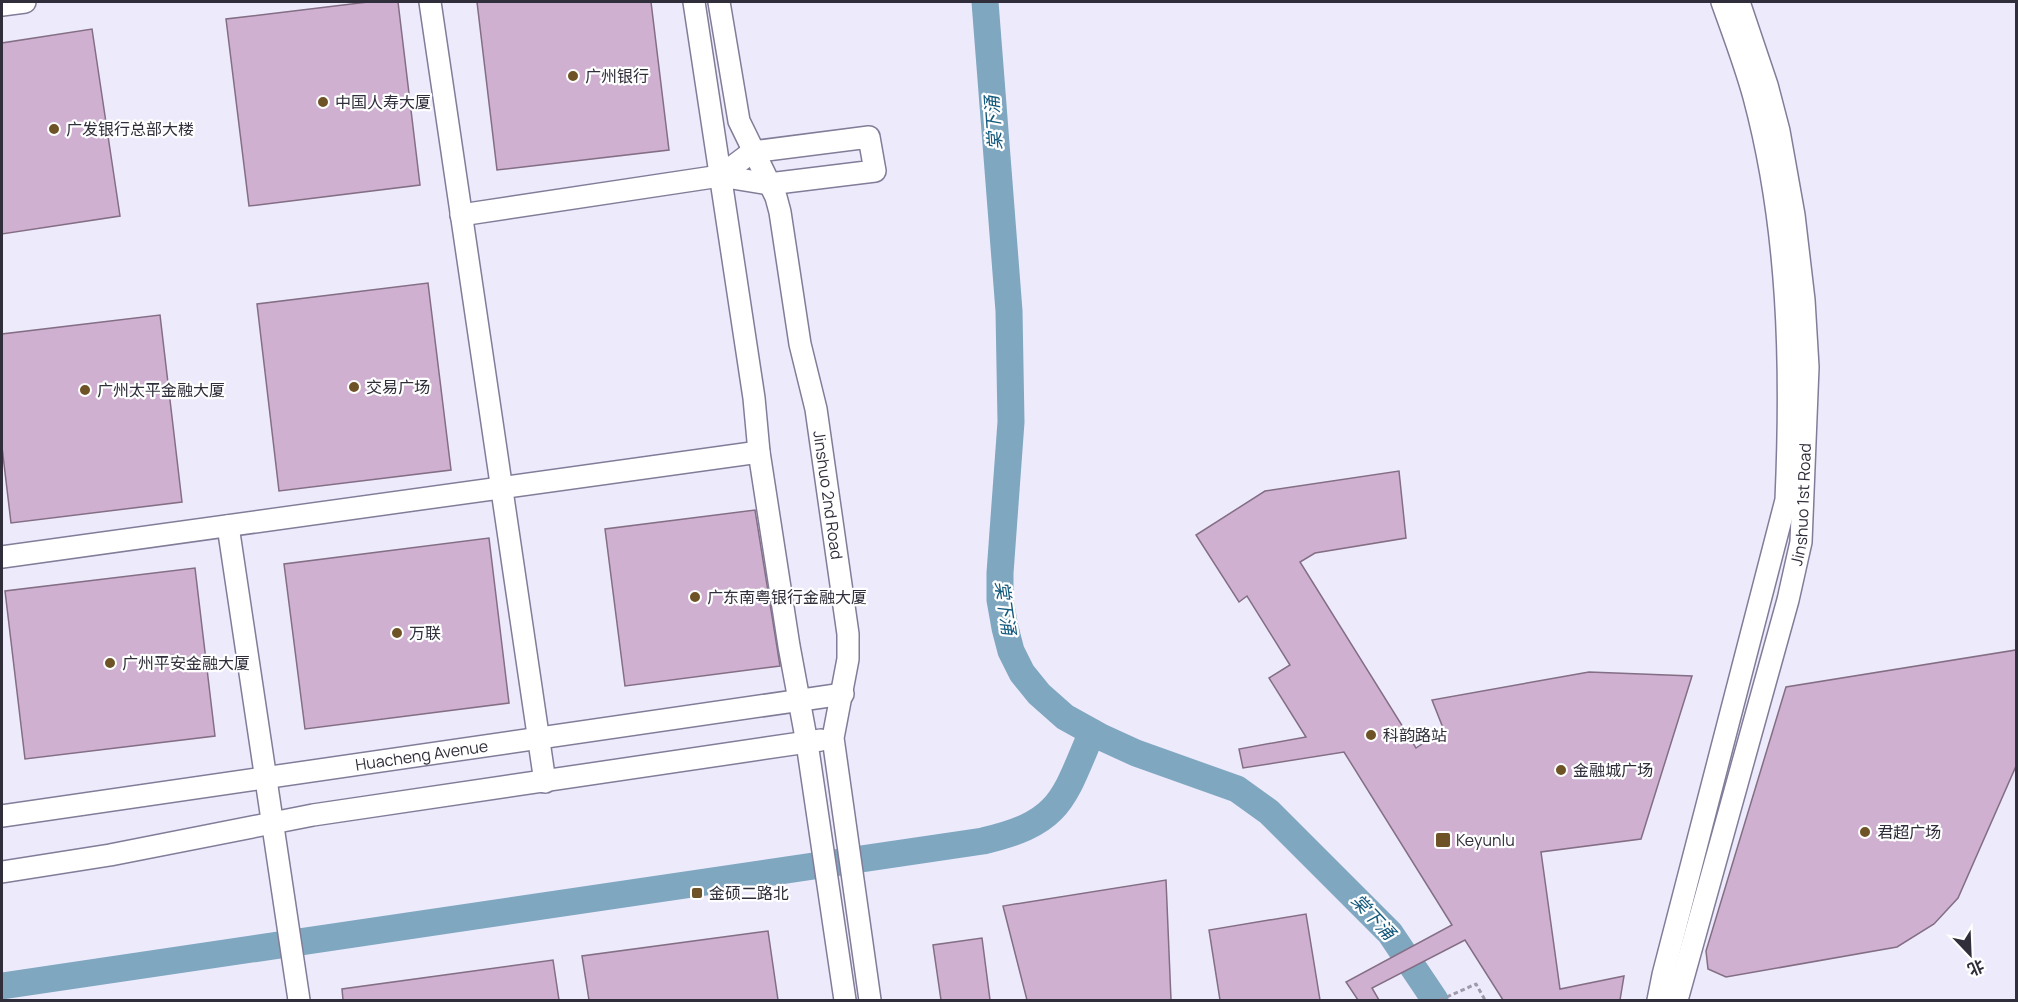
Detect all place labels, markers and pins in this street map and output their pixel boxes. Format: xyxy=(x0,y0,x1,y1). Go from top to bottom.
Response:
place label: 广州银行 xyxy=(585,65,649,87)
marker: 广州银行 xyxy=(566,69,580,83)
place label: 中国人寿大厦 xyxy=(335,91,431,113)
marker: 中国人寿大厦 xyxy=(316,95,330,109)
place label: 广发银行总部大楼 xyxy=(66,118,194,140)
marker: 广发银行总部大楼 xyxy=(47,122,61,136)
place label: 交易广场 xyxy=(366,376,430,398)
place label: 广州太平金融大厦 xyxy=(97,379,225,401)
marker: 交易广场 xyxy=(347,380,361,394)
marker: 广州太平金融大厦 xyxy=(78,383,92,397)
place label: 广东南粤银行金融大厦 xyxy=(707,586,867,608)
marker: 广东南粤银行金融大厦 xyxy=(688,590,702,604)
place label: 万联 xyxy=(409,622,441,644)
marker: 万联 xyxy=(390,626,404,640)
place label: 广州平安金融大厦 xyxy=(122,652,250,674)
marker: 广州平安金融大厦 xyxy=(103,656,117,670)
place label: 科韵路站 xyxy=(1383,724,1447,746)
marker: 科韵路站 xyxy=(1364,728,1378,742)
place label: 金融城广场 xyxy=(1573,759,1653,781)
marker: 金融城广场 xyxy=(1554,763,1568,777)
place label: 君超广场 xyxy=(1877,821,1941,843)
marker: 君超广场 xyxy=(1858,825,1872,839)
place label: Keyunlu xyxy=(1456,829,1515,851)
marker: Keyunlu xyxy=(1434,831,1452,849)
place label: 金硕二路北 xyxy=(709,882,789,904)
marker: 金硕二路北 xyxy=(690,886,704,900)

